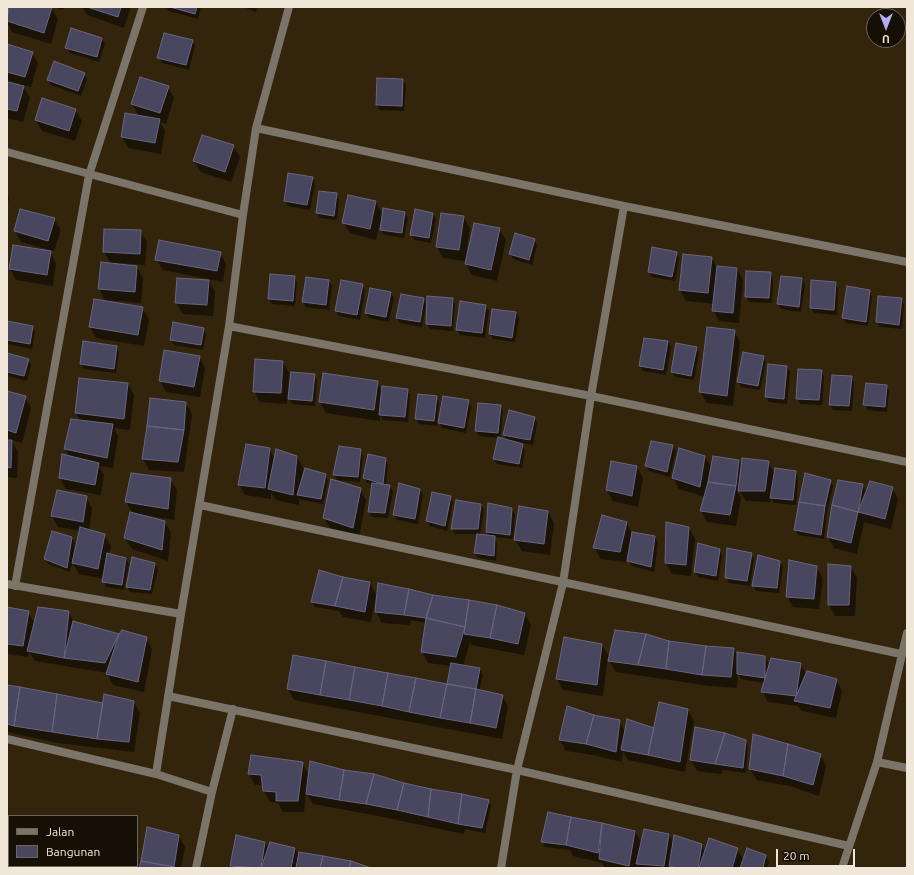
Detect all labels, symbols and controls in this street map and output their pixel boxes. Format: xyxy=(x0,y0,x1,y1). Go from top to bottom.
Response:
north arrow xyxy=(866,8,906,48)
text: U xyxy=(882,33,890,45)
legend xyxy=(8,815,138,867)
text: Jalan xyxy=(46,825,74,838)
scale bar xyxy=(778,841,857,867)
text: Bangunan xyxy=(46,845,100,858)
text: 20 m xyxy=(783,849,810,862)

